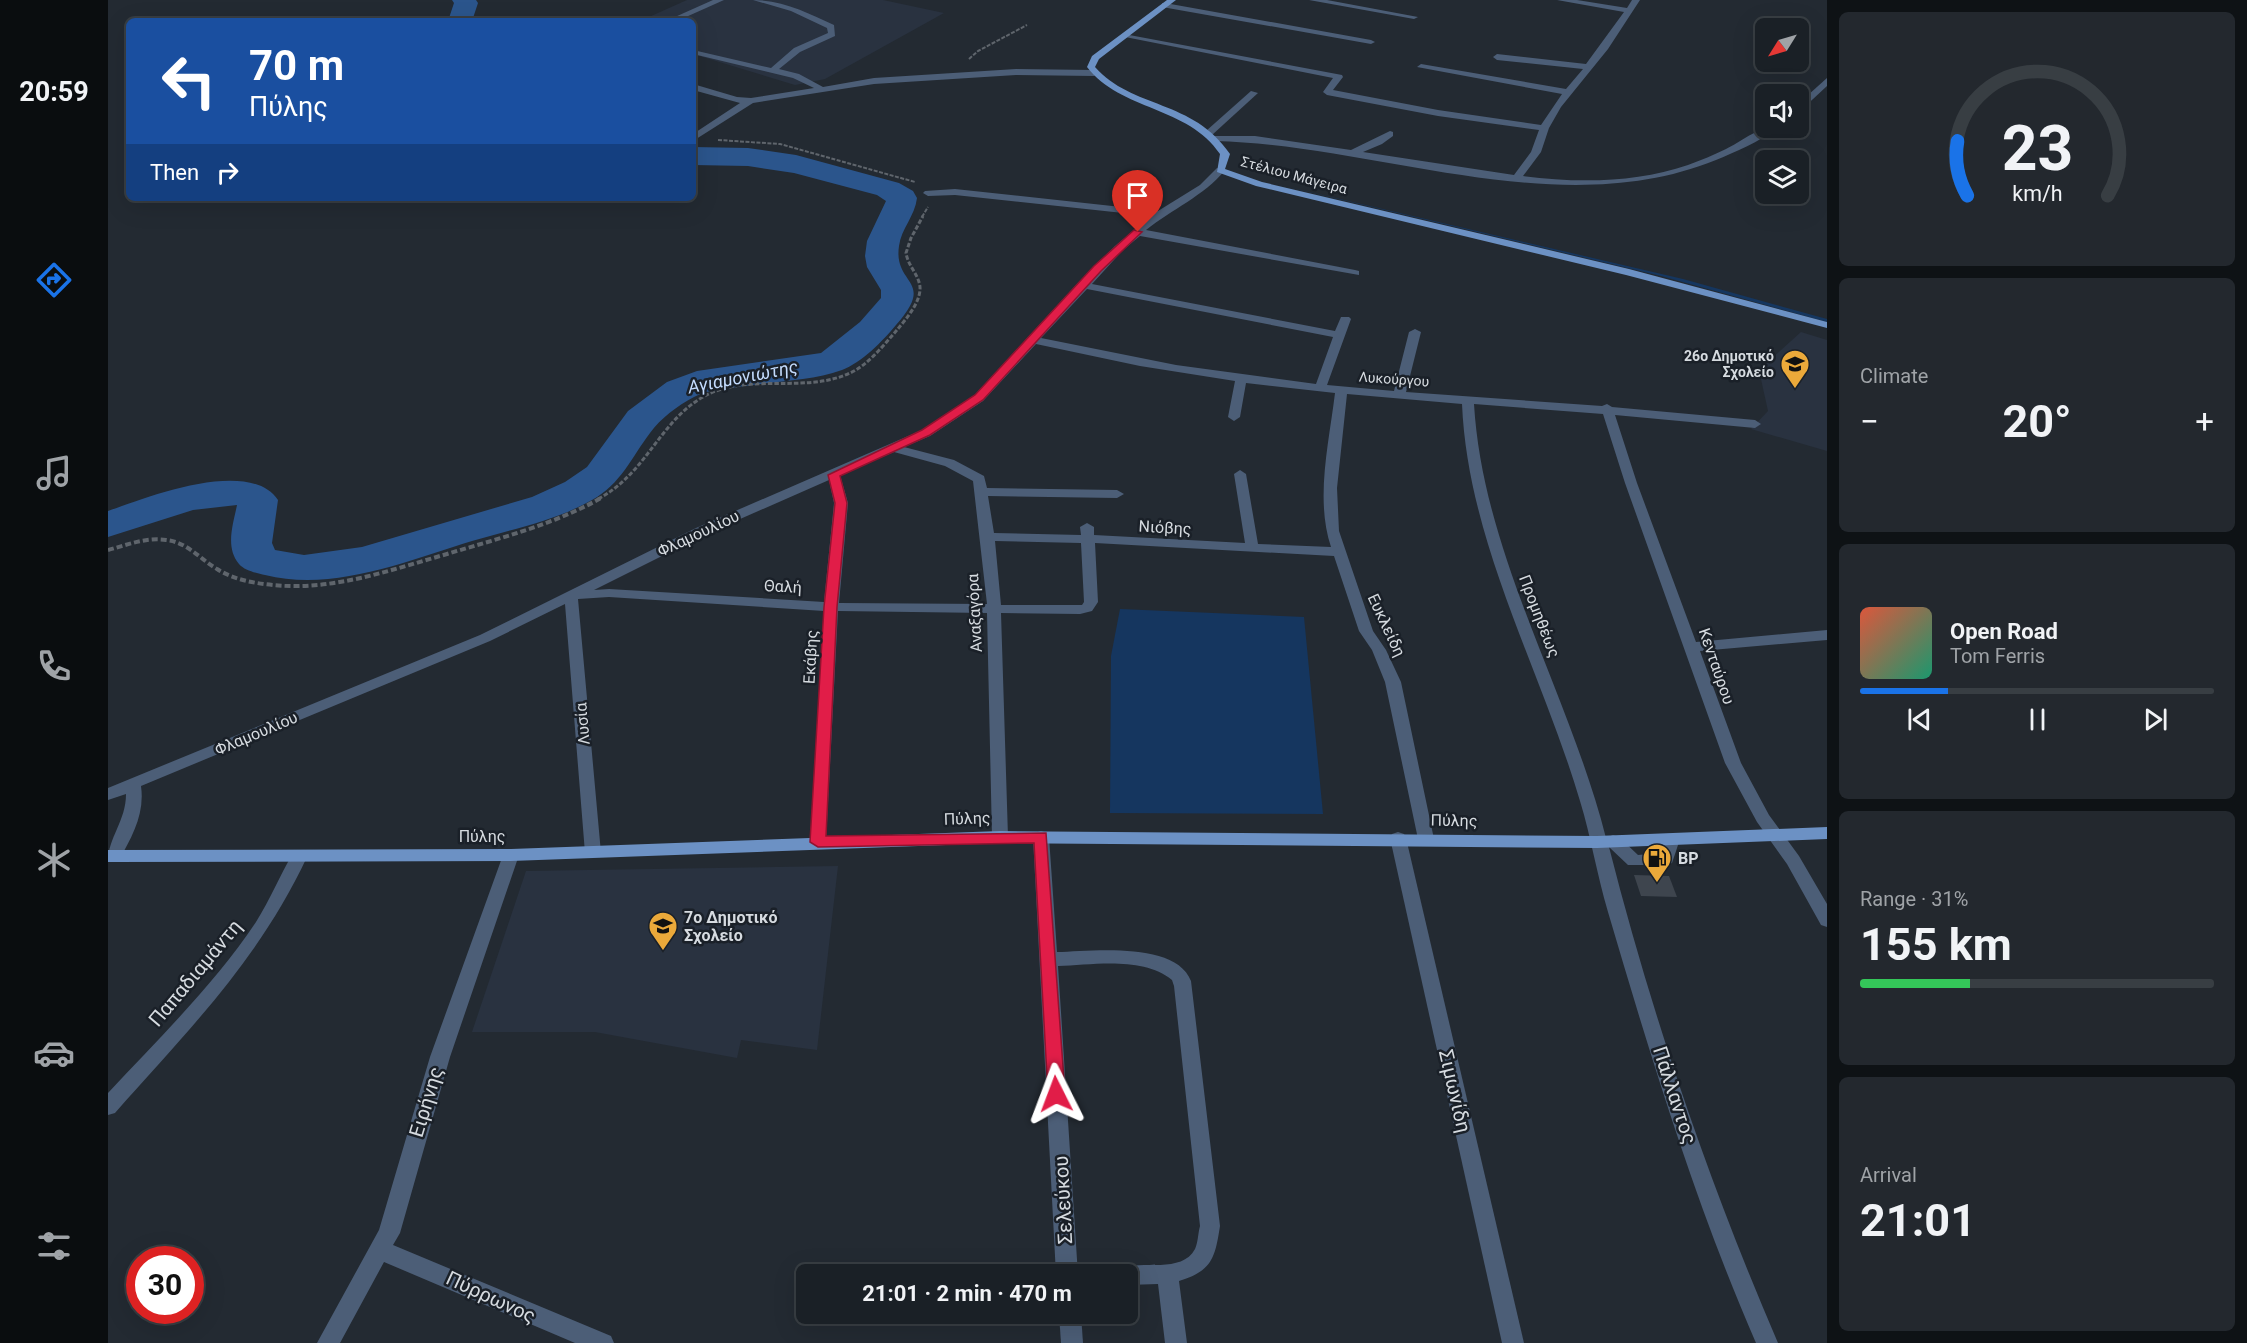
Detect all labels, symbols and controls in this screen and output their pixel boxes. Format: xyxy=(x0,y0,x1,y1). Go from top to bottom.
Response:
north arrow xyxy=(1755,18,1809,72)
map controls xyxy=(1755,18,1809,204)
text: 70 m xyxy=(249,41,344,90)
icon: left xyxy=(150,42,228,120)
text: 20:59 xyxy=(19,76,89,108)
button: sound xyxy=(1755,84,1809,138)
text: Πύλης xyxy=(249,91,328,123)
text: 23 xyxy=(2001,112,2073,185)
button: layers xyxy=(1755,150,1809,204)
street label: Στέλιου Μάγειρα xyxy=(1239,153,1349,197)
icon: right xyxy=(211,156,244,189)
text: Then xyxy=(150,160,199,185)
pin xyxy=(1112,170,1163,232)
icon: arrive xyxy=(1121,179,1154,212)
text: km/h xyxy=(2012,181,2062,206)
icon: directions xyxy=(33,259,75,301)
place label: 26ο Δημοτικό Σχολείο xyxy=(1684,348,1774,381)
school or university icon: 26ο Δημοτικό Σχολείο xyxy=(1779,348,1811,390)
water label: Αγιαμονιώτης xyxy=(685,356,800,398)
text: Climate xyxy=(1860,364,1928,388)
street label: Λυκούργου xyxy=(1358,369,1430,389)
text: 20° xyxy=(2002,395,2072,448)
text: − xyxy=(1860,402,1879,441)
text: + xyxy=(2195,402,2214,441)
icon: music xyxy=(33,452,75,494)
street label: Φλαμουλίου xyxy=(654,506,742,561)
street label: Νιόβης xyxy=(1138,517,1192,538)
street label: Προμηθέως xyxy=(1515,572,1564,660)
street label: Αναξαγόρα xyxy=(963,573,986,653)
street label: Θαλή xyxy=(764,576,802,597)
street label: Ευκλείδη xyxy=(1364,591,1409,660)
text: Open Road xyxy=(1950,619,2058,644)
street label: Κενταύρου xyxy=(1695,626,1738,707)
street label: Εκάβης xyxy=(800,629,821,685)
text: Tom Ferris xyxy=(1950,644,2045,668)
icon: phone xyxy=(33,645,75,687)
street label: Λυσία xyxy=(571,702,594,746)
icon: previous xyxy=(1903,703,1936,736)
icon: pause xyxy=(2021,703,2054,736)
icon: next xyxy=(2139,703,2172,736)
street label: Φλαμουλίου xyxy=(212,708,300,759)
street label: Πύλης xyxy=(943,808,991,829)
street label: Πύλης xyxy=(1430,811,1478,830)
street label: Πύλης xyxy=(459,827,505,846)
icon: climate xyxy=(33,839,75,881)
fuel station icon: BP xyxy=(1641,842,1673,884)
place label: BP xyxy=(1678,849,1699,868)
text: Range · 31% xyxy=(1860,887,1968,911)
place label: 7ο Δημοτικό Σχολείο xyxy=(684,908,778,945)
school or university icon: 7ο Δημοτικό Σχολείο xyxy=(647,910,679,952)
street label: Παπαδιαμάντη xyxy=(143,915,247,1031)
text: 155 km xyxy=(1860,918,2012,971)
icon: car xyxy=(33,1032,75,1074)
street label: Πάλλαντος xyxy=(1648,1043,1702,1147)
street label: Σιμωνίδη xyxy=(1434,1047,1476,1135)
position arrow xyxy=(1024,1062,1088,1126)
street label: Ειρήνης xyxy=(404,1064,448,1140)
street label: Σελεύκου xyxy=(1049,1155,1077,1245)
text: Arrival xyxy=(1860,1163,1917,1187)
text: 21:01 xyxy=(1860,1194,1976,1247)
icon: filters xyxy=(33,1225,75,1267)
speed limit sign: 30 xyxy=(126,1246,204,1324)
street label: Πύρρωνος xyxy=(442,1266,540,1328)
text: 21:01 · 2 min · 470 m xyxy=(862,1281,1072,1306)

